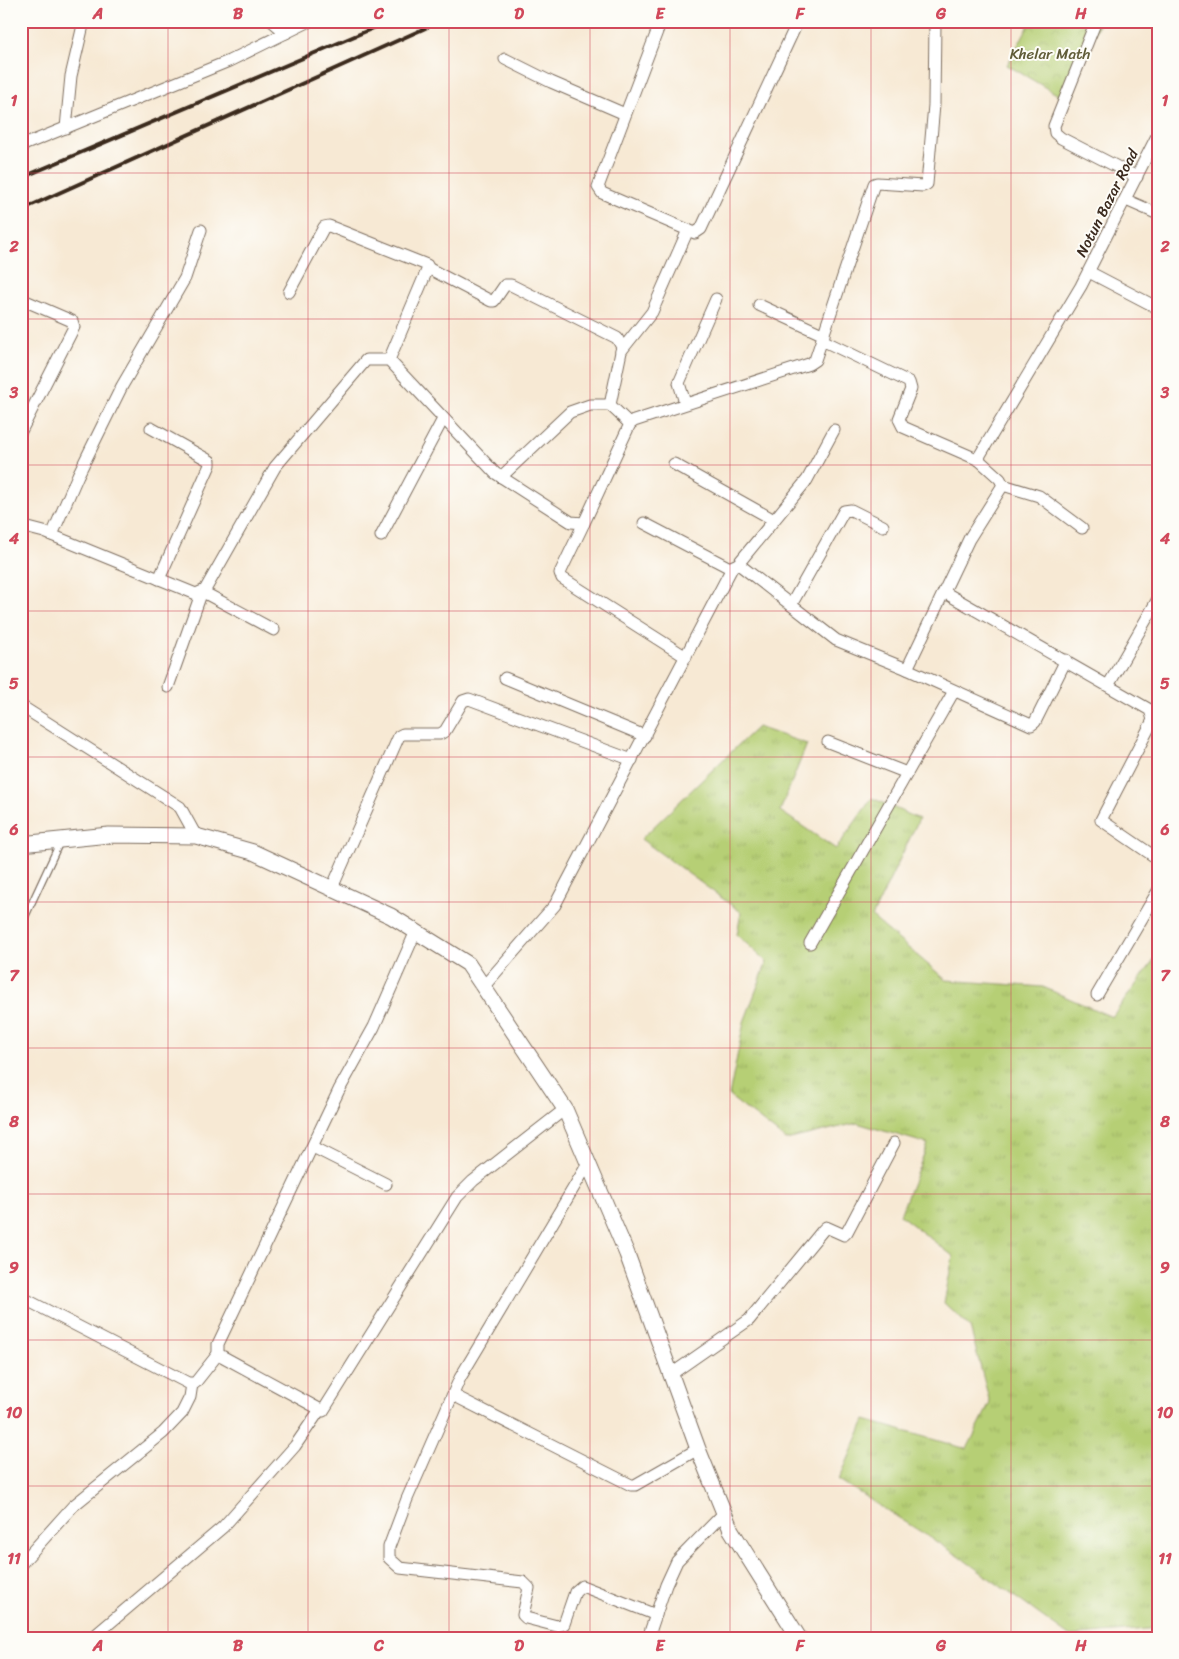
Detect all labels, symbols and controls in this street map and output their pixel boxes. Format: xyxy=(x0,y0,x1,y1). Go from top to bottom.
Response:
text: A xyxy=(92,0,103,28)
text: B xyxy=(233,0,244,28)
text: C xyxy=(373,0,385,28)
text: D xyxy=(514,0,524,28)
text: E xyxy=(656,0,666,28)
text: F xyxy=(795,0,806,28)
text: G xyxy=(935,0,947,28)
text: H xyxy=(1074,0,1087,28)
park label: Khelar Math xyxy=(1010,41,1091,67)
text: 1 xyxy=(11,86,18,115)
text: 1 xyxy=(1162,86,1169,115)
street label: Notun Bazar Road xyxy=(1069,143,1146,262)
text: 2 xyxy=(8,232,19,261)
text: 2 xyxy=(1159,232,1170,261)
text: 3 xyxy=(9,378,19,407)
text: 3 xyxy=(1160,378,1170,407)
text: 4 xyxy=(8,524,19,553)
text: 4 xyxy=(1159,524,1170,553)
text: 5 xyxy=(9,669,19,698)
text: 5 xyxy=(1160,669,1170,698)
text: 6 xyxy=(8,815,19,844)
text: 6 xyxy=(1159,815,1170,844)
text: 7 xyxy=(9,961,20,990)
text: 7 xyxy=(1160,961,1171,990)
text: 8 xyxy=(8,1107,19,1136)
text: 8 xyxy=(1159,1107,1170,1136)
text: 9 xyxy=(9,1253,19,1282)
text: 9 xyxy=(1160,1253,1170,1282)
text: 10 xyxy=(6,1398,22,1427)
text: 10 xyxy=(1157,1398,1173,1427)
text: 11 xyxy=(7,1544,21,1573)
text: 11 xyxy=(1158,1544,1172,1573)
text: A xyxy=(92,1631,103,1659)
text: B xyxy=(233,1631,244,1659)
text: C xyxy=(373,1631,385,1659)
text: D xyxy=(514,1631,524,1659)
text: E xyxy=(656,1631,666,1659)
text: F xyxy=(795,1631,806,1659)
text: G xyxy=(935,1631,947,1659)
text: H xyxy=(1074,1631,1087,1659)

